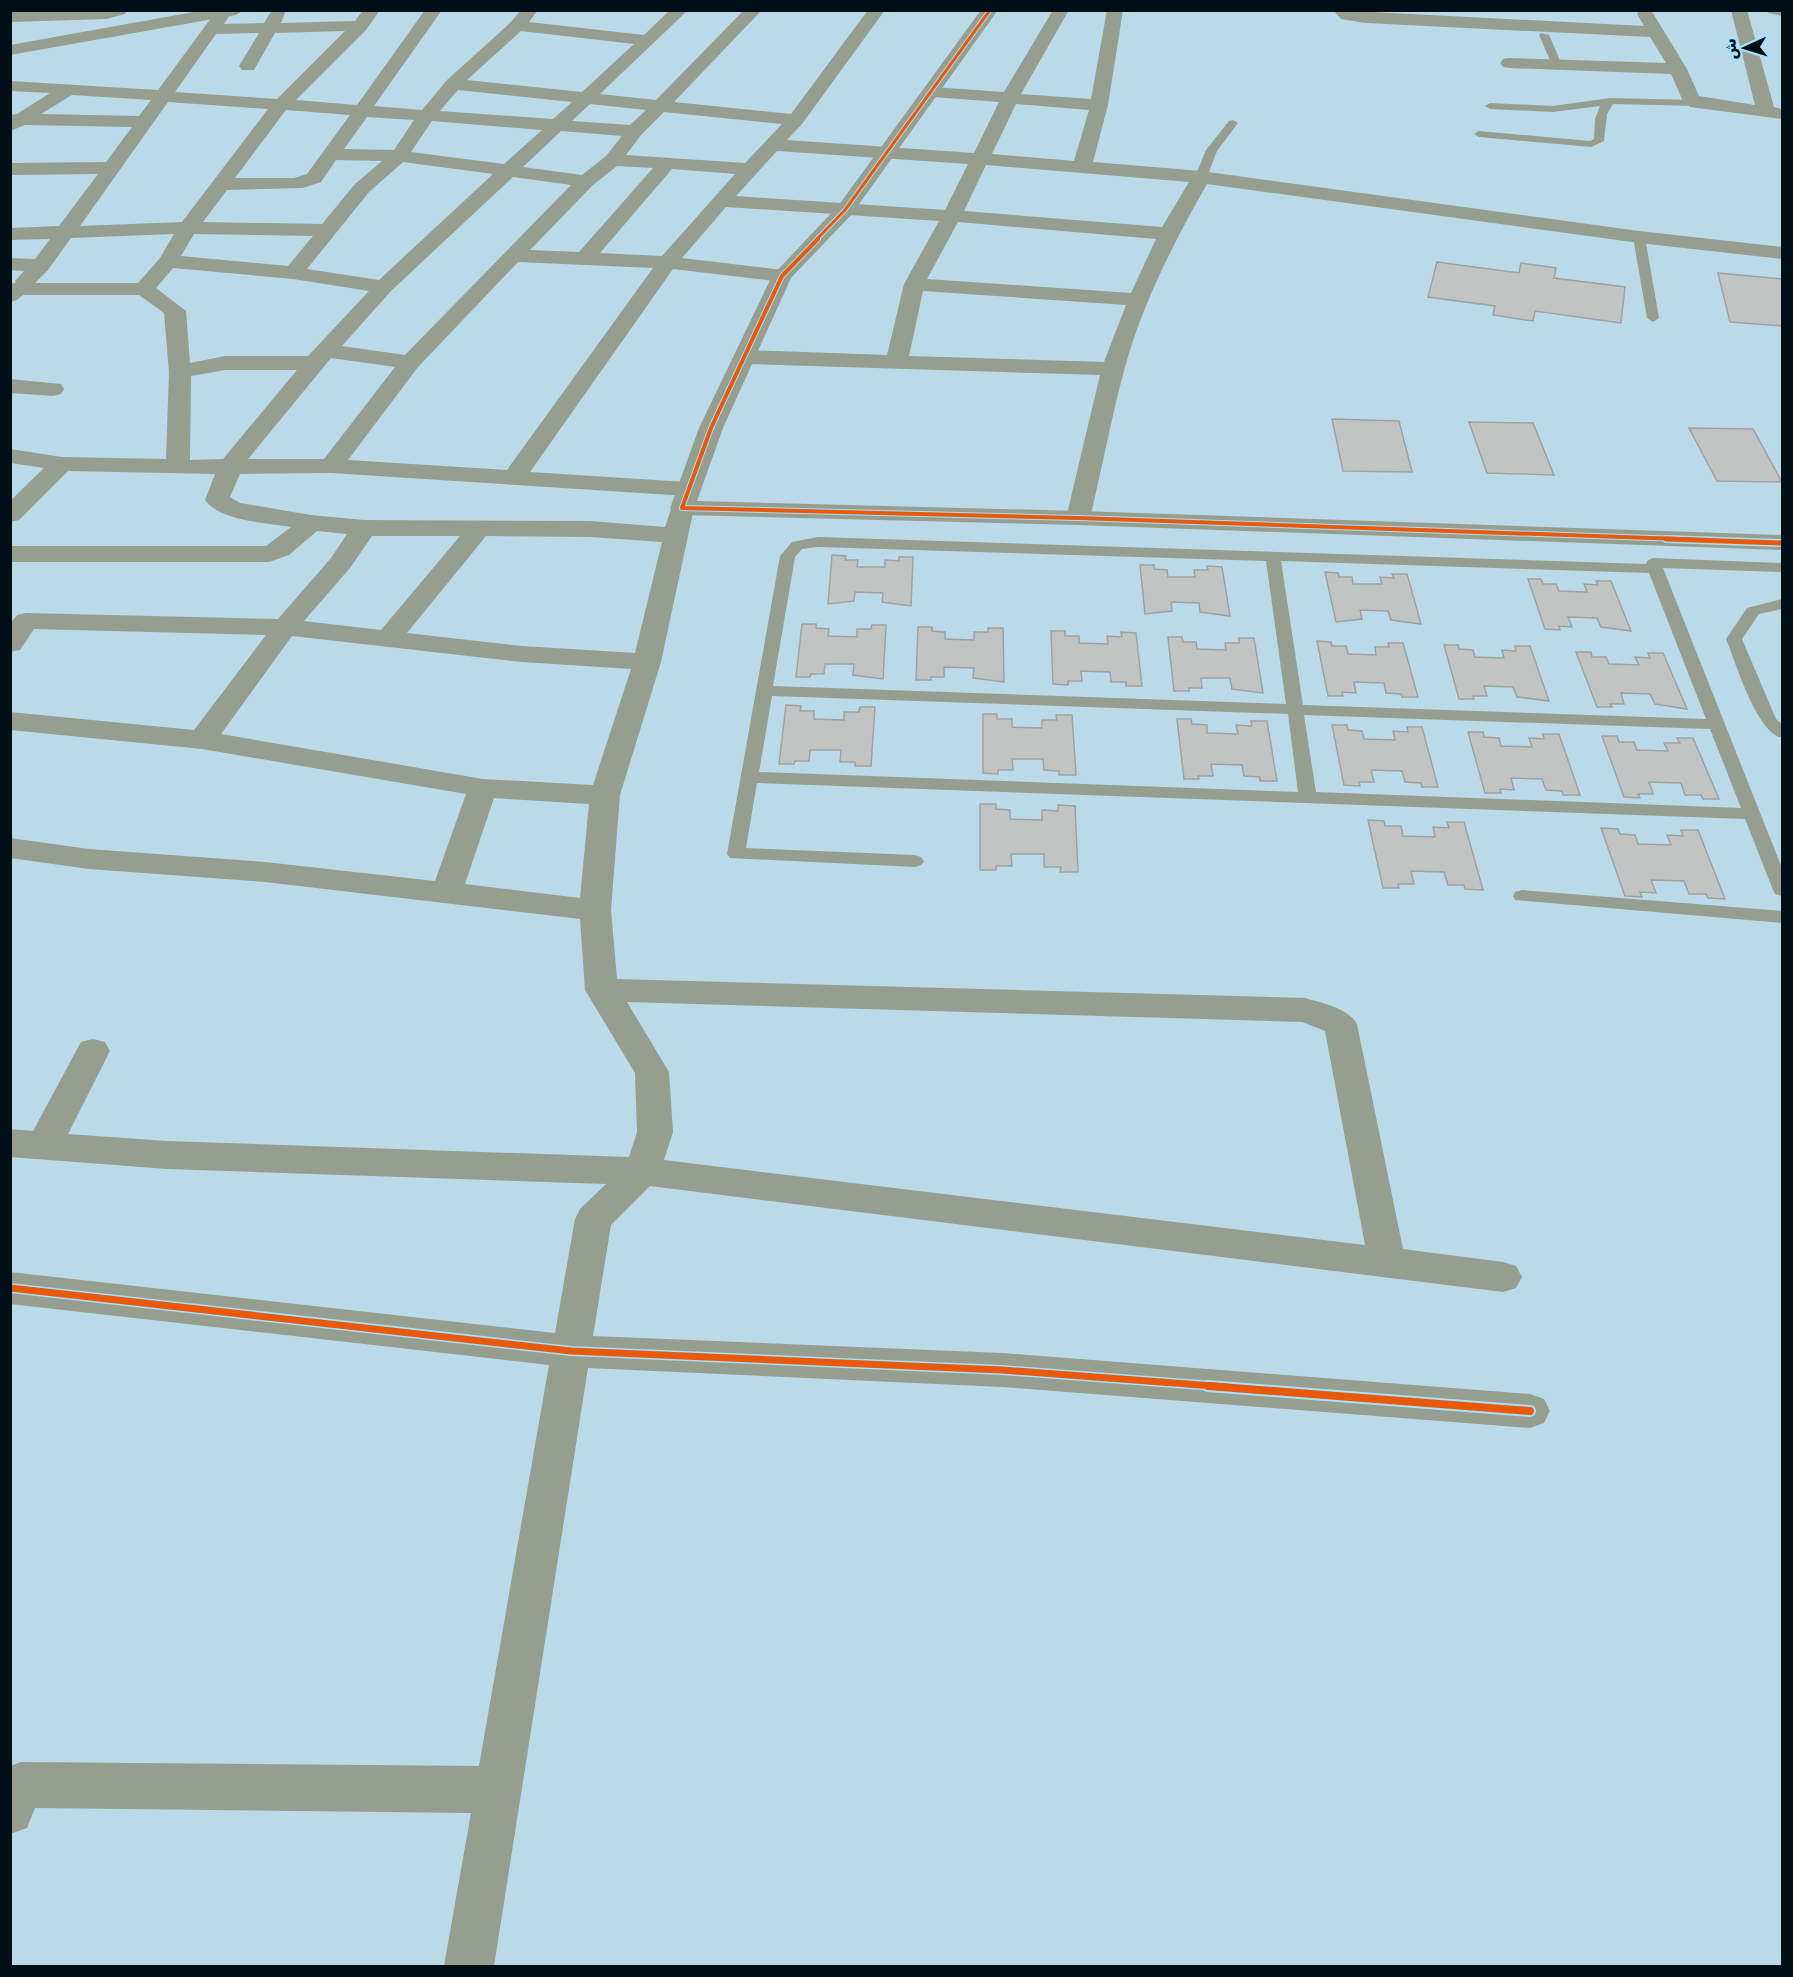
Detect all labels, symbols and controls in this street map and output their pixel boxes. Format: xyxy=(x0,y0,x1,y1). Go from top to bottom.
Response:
north arrow xyxy=(1715,18,1775,78)
text: ش xyxy=(1720,37,1741,61)

